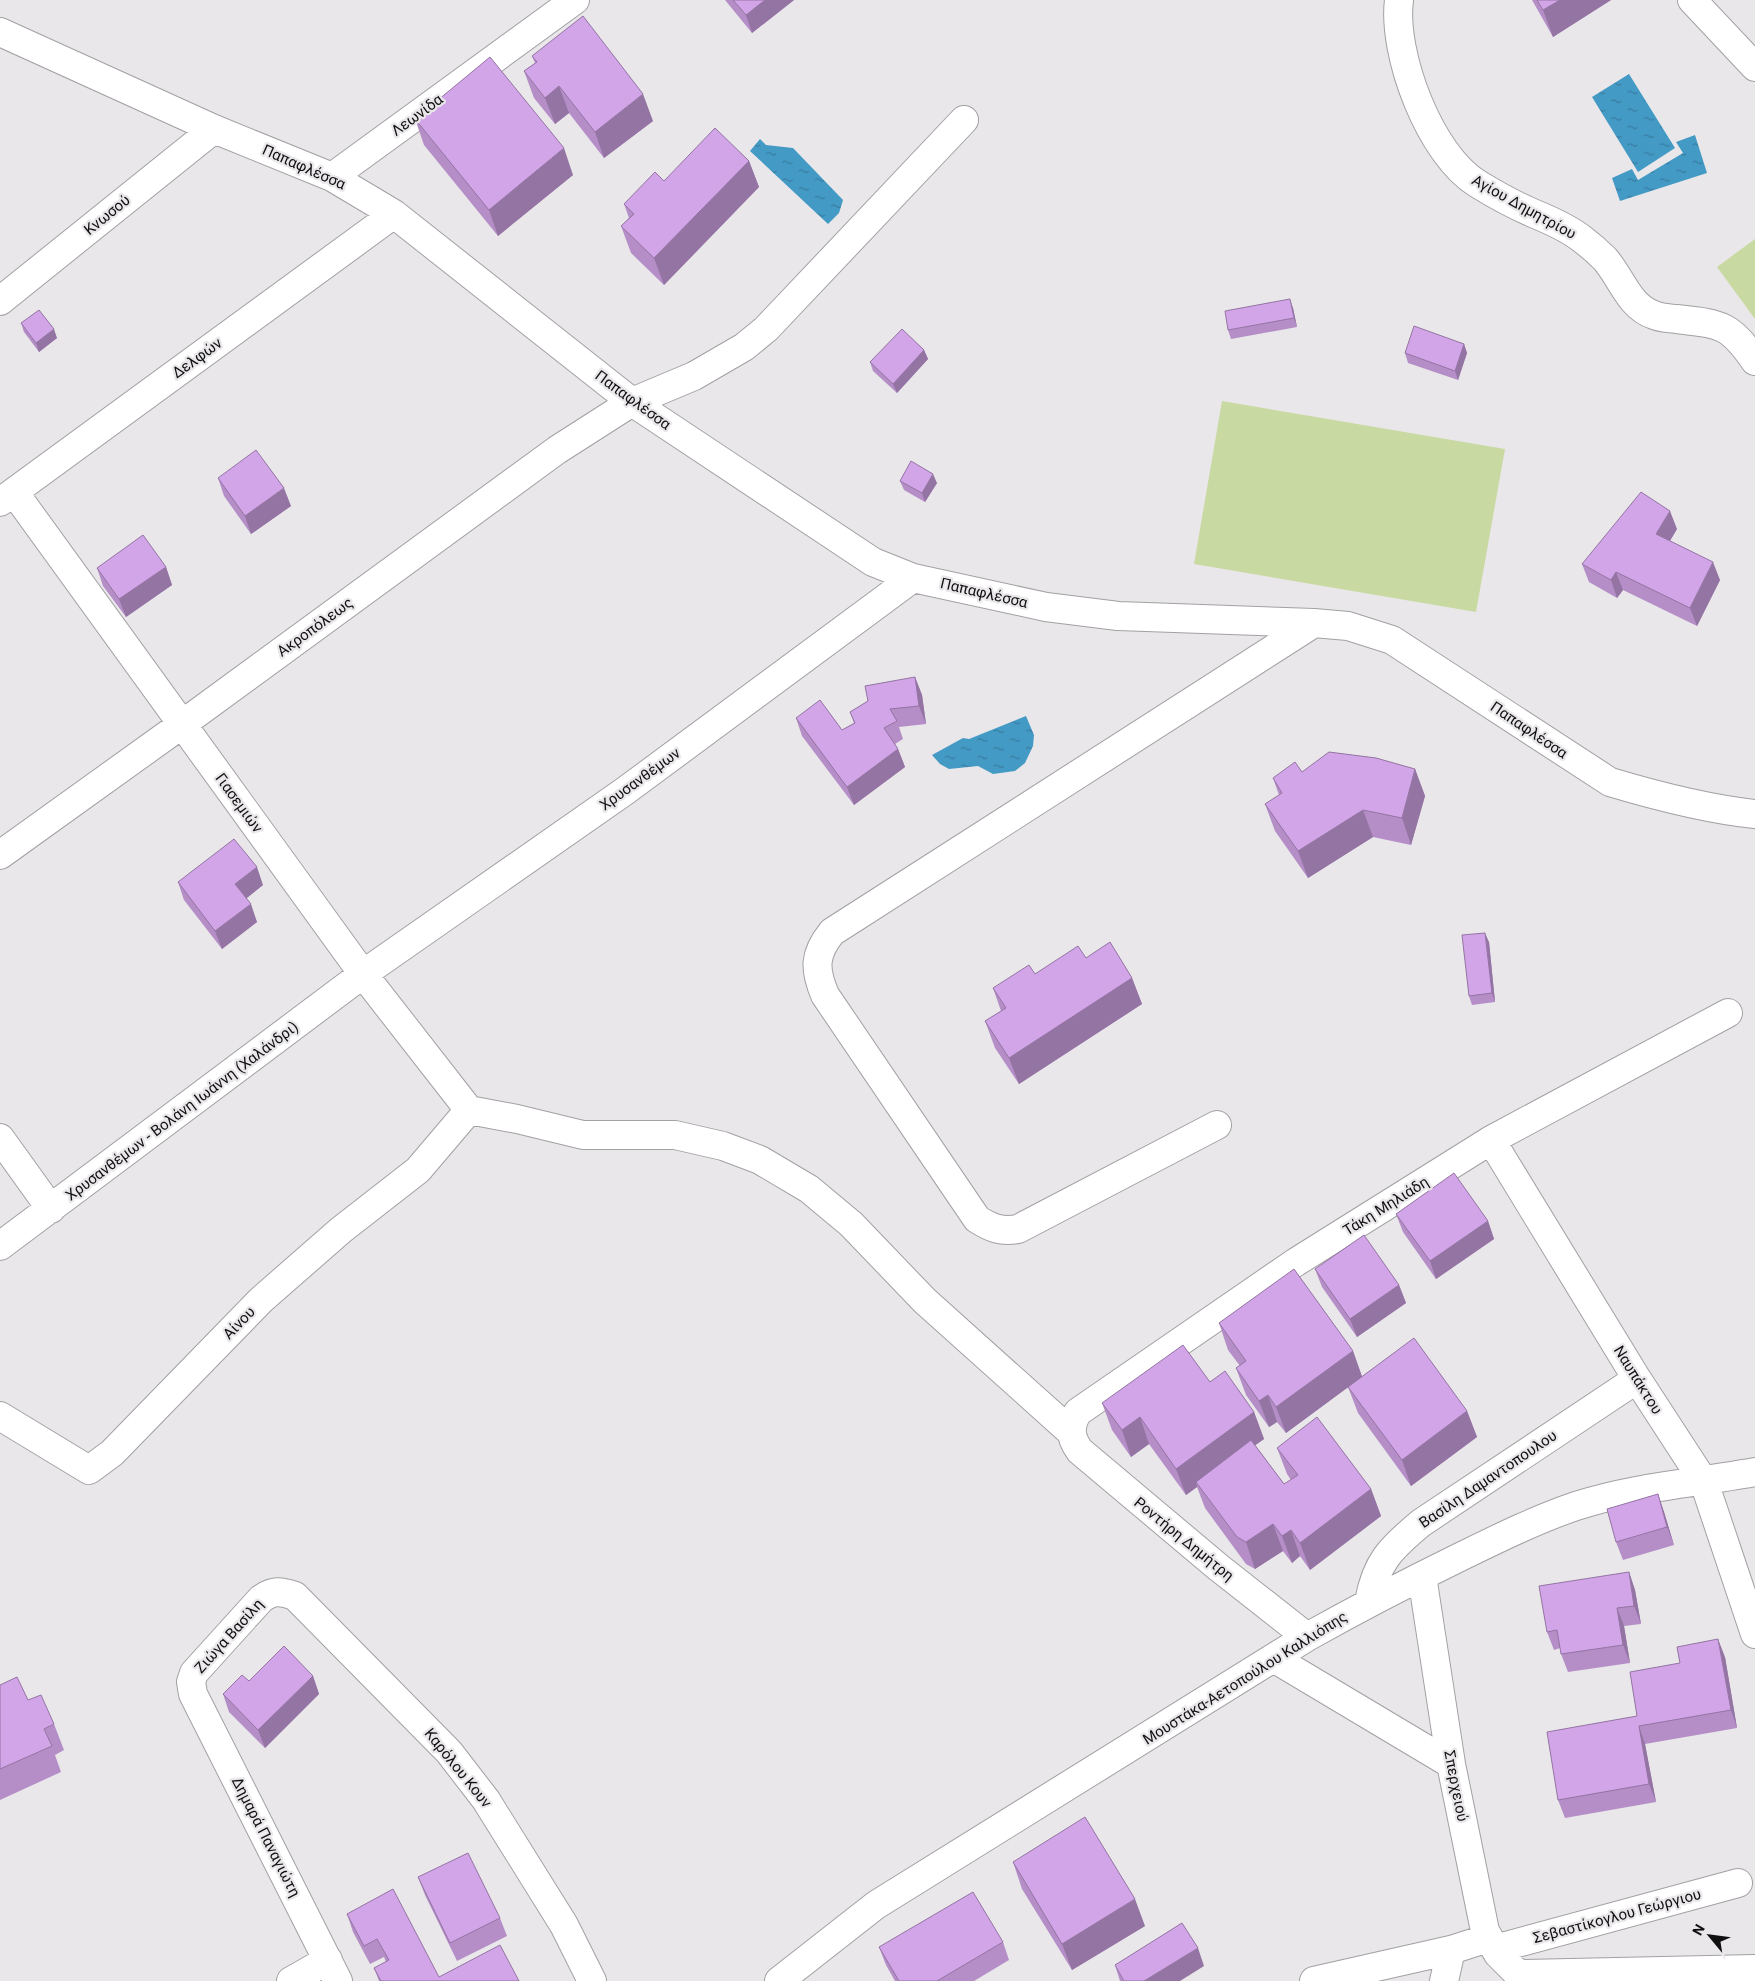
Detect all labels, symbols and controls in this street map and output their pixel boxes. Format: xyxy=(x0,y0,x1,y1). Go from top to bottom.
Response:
street label: Λεωνίδα xyxy=(388,90,447,140)
street label: Παπαφλέσσα xyxy=(260,141,349,194)
street label: Αγίου Δημητρίου xyxy=(1469,171,1579,243)
street label: Κνωσού xyxy=(80,191,134,239)
street label: Δελφών xyxy=(169,334,225,382)
street label: Παπαφλέσσα xyxy=(592,367,675,434)
street label: Παπαφλέσσα xyxy=(939,574,1030,612)
street label: Ακροπόλεως xyxy=(273,593,357,661)
street label: Παπαφλέσσα xyxy=(1487,698,1571,763)
street label: Χρυσανθέμων xyxy=(596,744,684,814)
street label: Γιασεμιών xyxy=(211,770,267,836)
street label: Χρυσανθέμων - Βολάνη Ιωάννη (Χαλάνδρι) xyxy=(62,1018,302,1204)
street label: Τάκη Μηλιάδη xyxy=(1340,1173,1432,1239)
street label: Αίνου xyxy=(219,1303,259,1343)
street label: Ναυπάκτου xyxy=(1610,1342,1666,1418)
street label: Βασίλη Δαμαντοπουλου xyxy=(1416,1426,1560,1532)
street label: Ροντήρη Δημήτρη xyxy=(1130,1493,1238,1585)
street label: Ζιώγα Βασίλη xyxy=(191,1595,267,1677)
street label: Μουστάκα-Αετοπούλου Καλλιόπης xyxy=(1139,1607,1351,1749)
street label: Καρόλου Κουν xyxy=(421,1725,495,1811)
street label: Σπερχειού xyxy=(1440,1749,1472,1823)
street label: Δημαρά Παναγιώτη xyxy=(228,1774,304,1900)
street label: Σεβαστίκογλου Γεώργιου xyxy=(1531,1885,1703,1947)
north arrow xyxy=(1685,1911,1735,1961)
text: N xyxy=(1689,1921,1708,1938)

